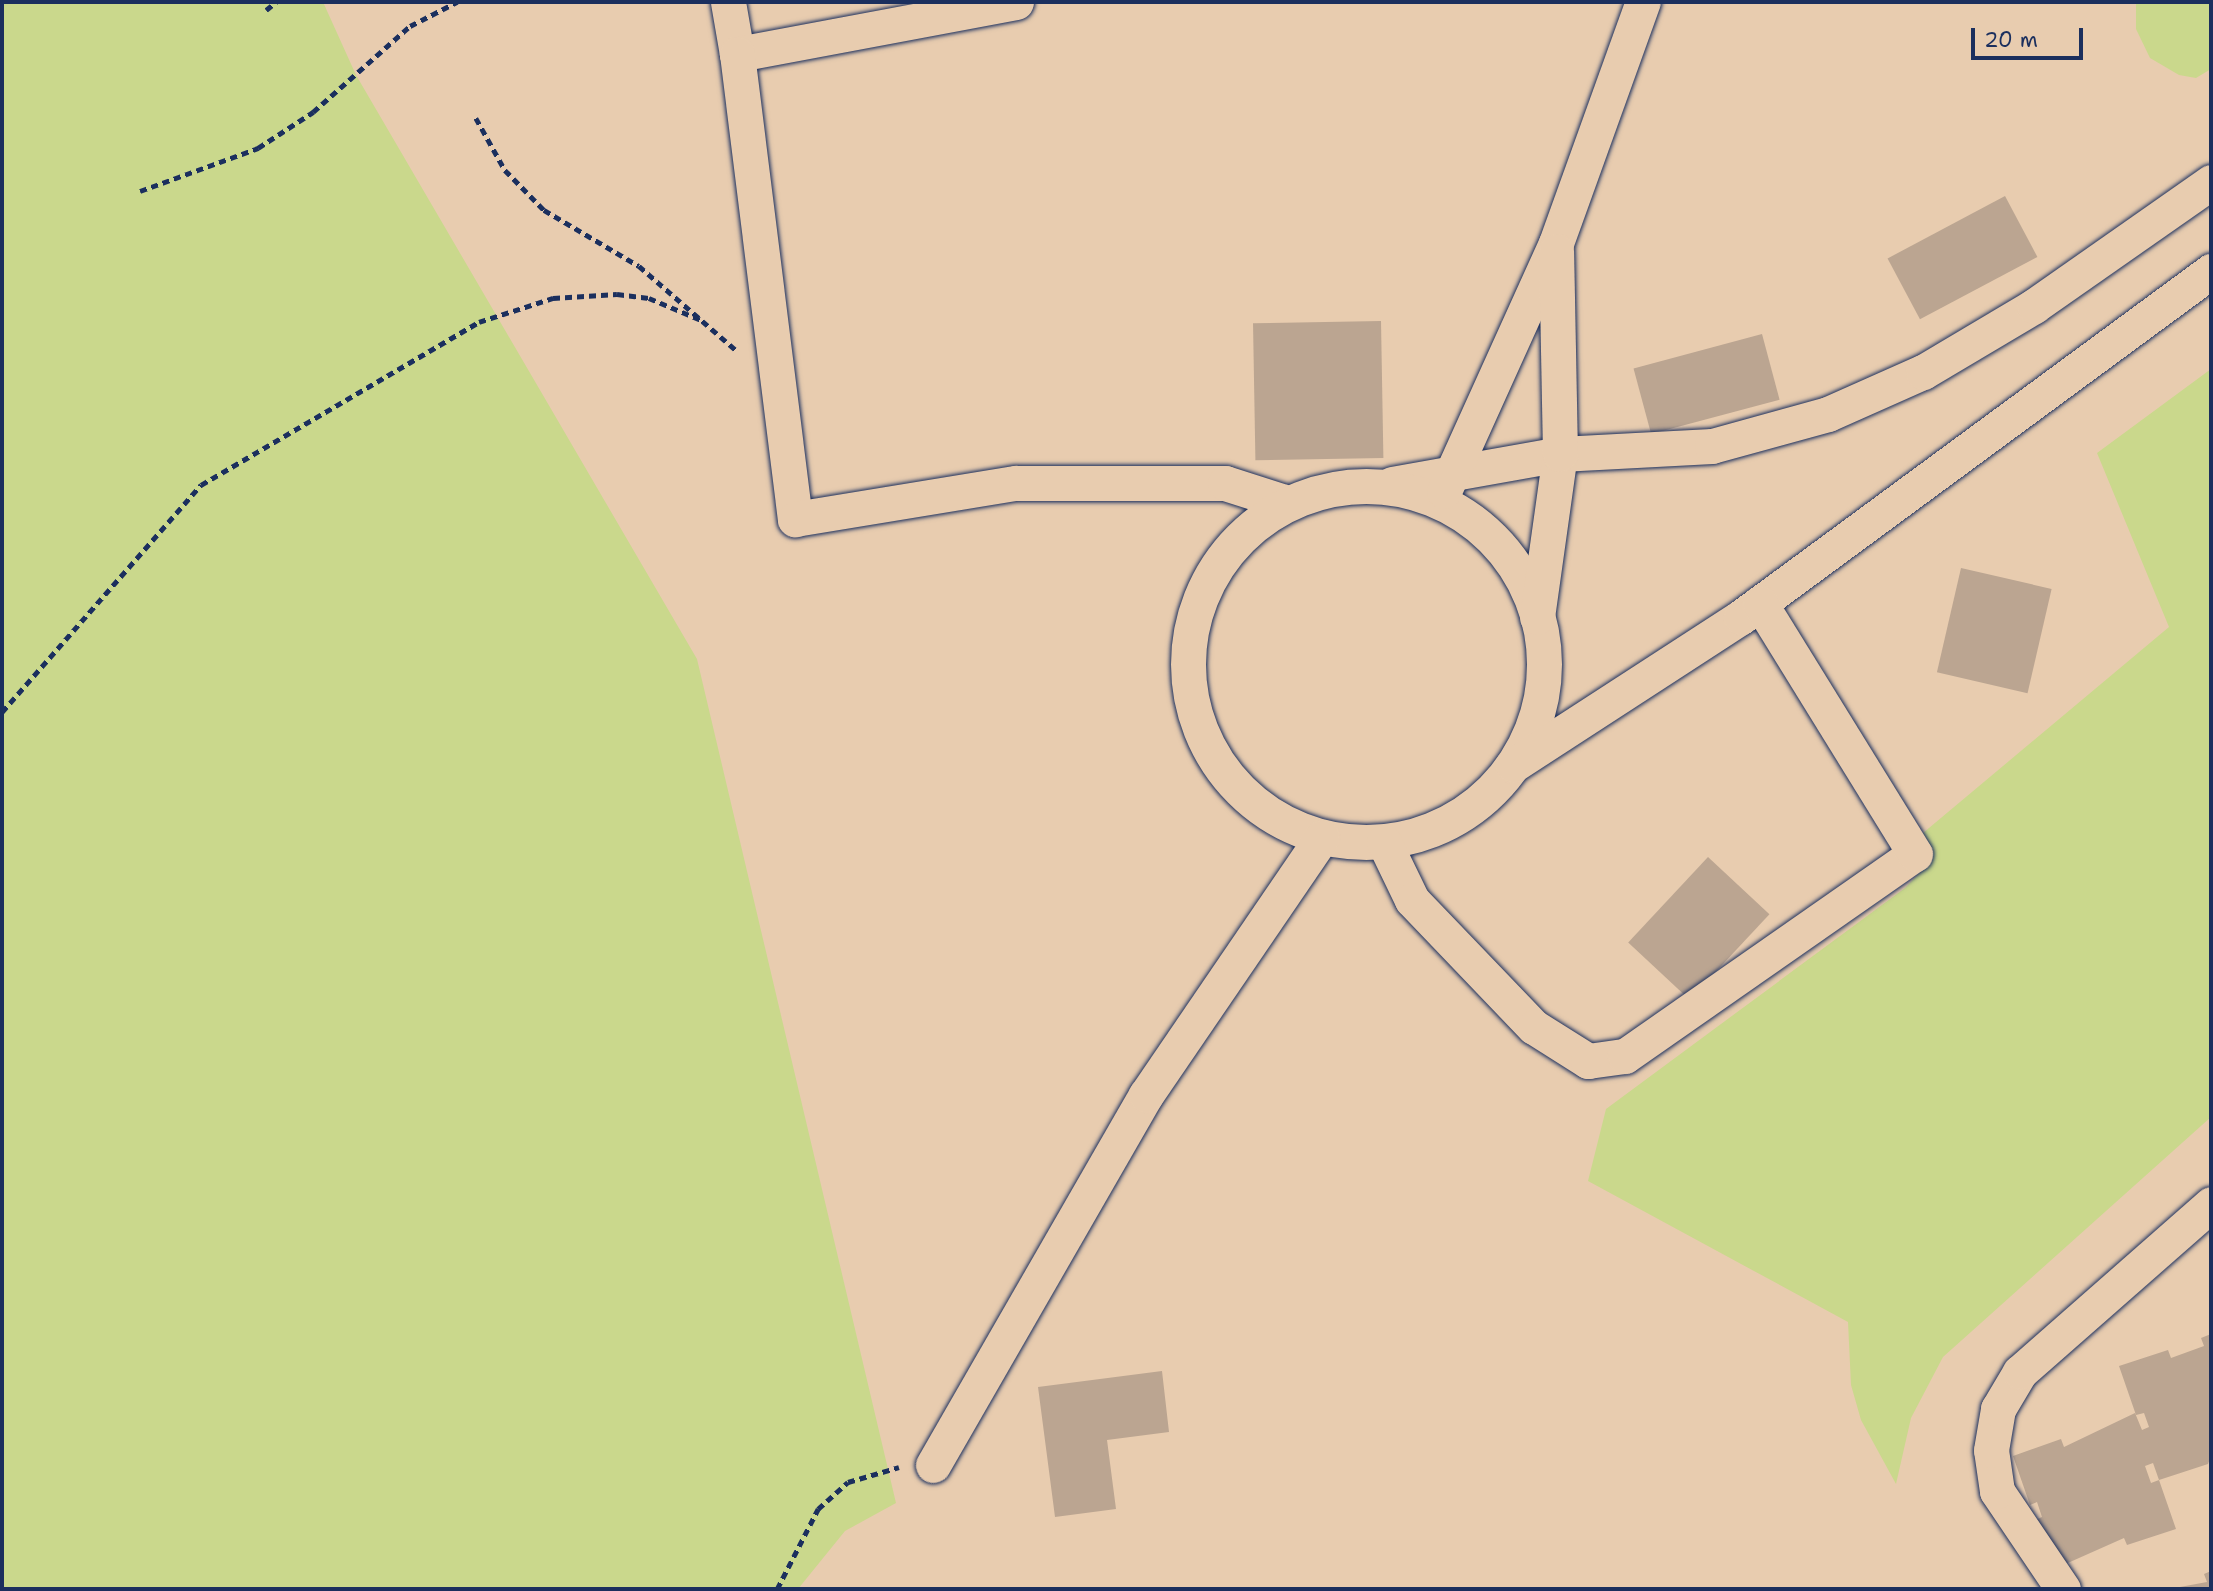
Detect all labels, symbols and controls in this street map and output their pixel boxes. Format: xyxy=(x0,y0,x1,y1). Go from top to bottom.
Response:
scale bar xyxy=(1975,14,2087,58)
text: 20 m xyxy=(1984,26,2038,54)

